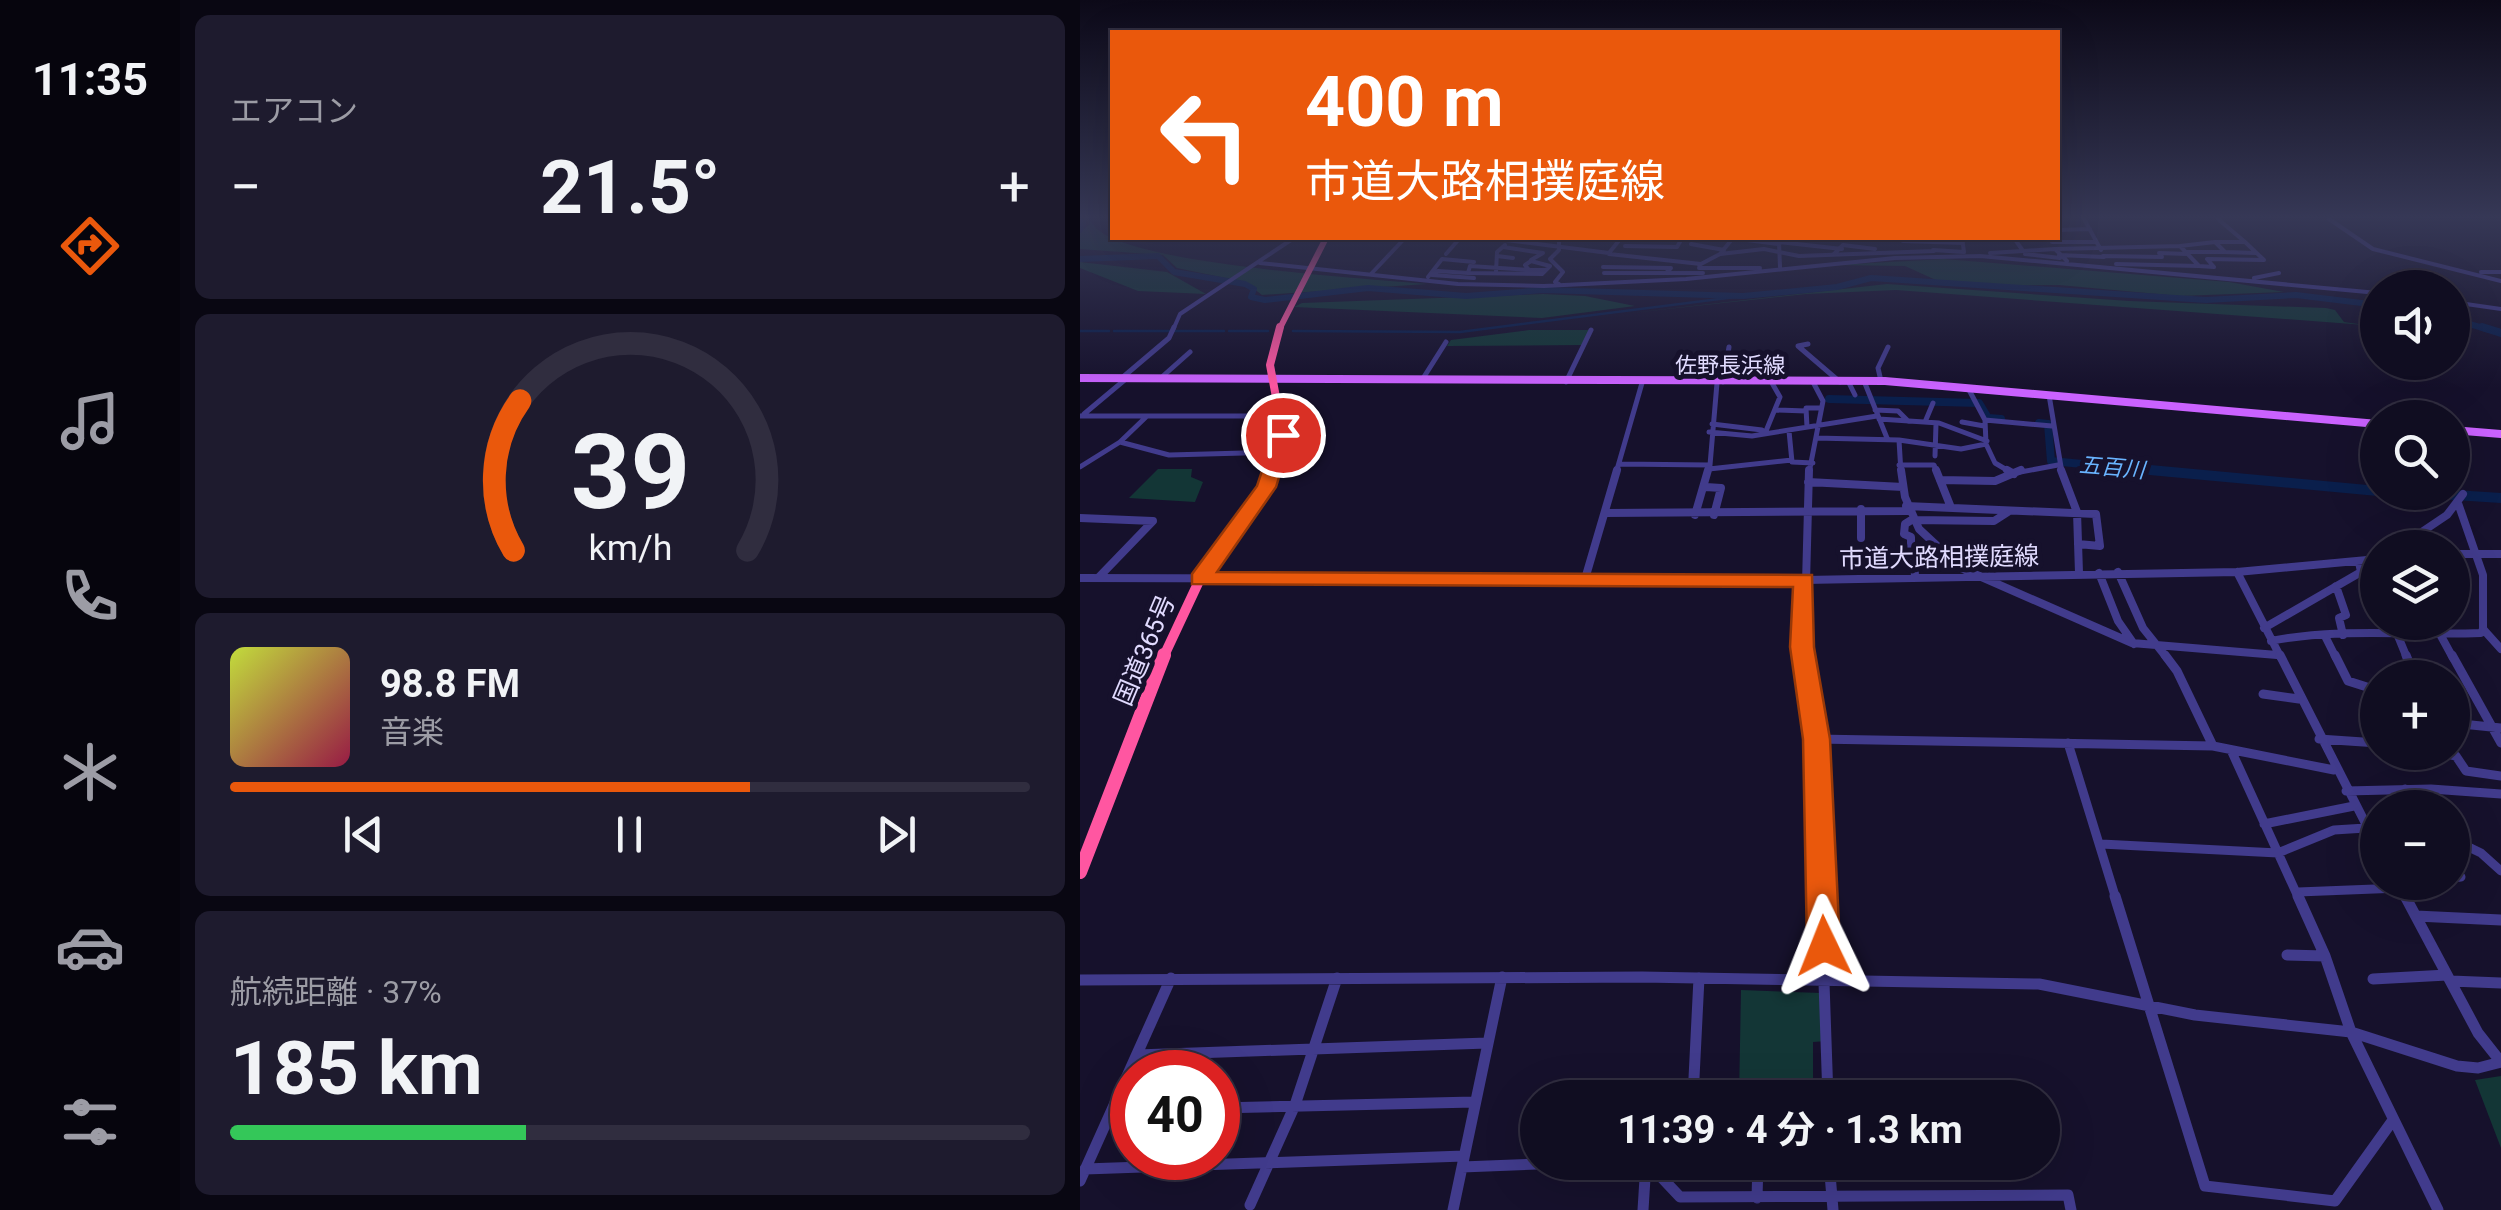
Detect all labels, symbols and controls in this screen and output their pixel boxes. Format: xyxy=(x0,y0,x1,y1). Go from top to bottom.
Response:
text: 11:35 xyxy=(32,53,148,106)
text: 400 m xyxy=(1305,61,1504,143)
icon: left xyxy=(1140,70,1270,200)
text: エアコン xyxy=(230,92,358,130)
text: 21.5° xyxy=(540,143,720,231)
text: − xyxy=(230,155,261,219)
text: + xyxy=(999,155,1030,219)
text: 市道大路相撲庭線 xyxy=(1305,155,1665,208)
icon: directions xyxy=(55,211,125,281)
map controls xyxy=(2360,270,2470,900)
button: sound xyxy=(2360,270,2470,380)
street label: 佐野長浜線 xyxy=(1675,353,1785,378)
icon: music xyxy=(55,386,125,456)
pin xyxy=(1241,393,1326,478)
button: search xyxy=(2360,400,2470,510)
icon: arrive xyxy=(1256,408,1311,463)
text: 39 xyxy=(570,412,690,533)
water label: 五百川 xyxy=(2078,452,2148,483)
text: km/h xyxy=(588,527,672,569)
button: layers xyxy=(2360,530,2470,640)
street label: 市道大路相撲庭線 xyxy=(1839,541,2039,574)
icon: phone xyxy=(55,561,125,631)
street label: 国道365号 xyxy=(1108,591,1181,710)
button: + xyxy=(2360,660,2470,770)
text: 98.8 FM xyxy=(380,662,520,706)
text: 音楽 xyxy=(380,713,444,751)
icon: climate xyxy=(55,737,125,807)
button: − xyxy=(2360,790,2470,900)
icon: previous xyxy=(336,807,391,862)
icon: pause xyxy=(602,807,657,862)
icon: next xyxy=(869,807,924,862)
position arrow xyxy=(1772,894,1876,998)
icon: car xyxy=(55,912,125,982)
text: 航続距離 · 37% xyxy=(230,973,442,1011)
text: 185 km xyxy=(230,1024,483,1112)
speed limit sign: 40 xyxy=(1110,1050,1240,1180)
icon: filters xyxy=(55,1087,125,1157)
text: 11:39 · 4 分 · 1.3 km xyxy=(1617,1108,1963,1152)

